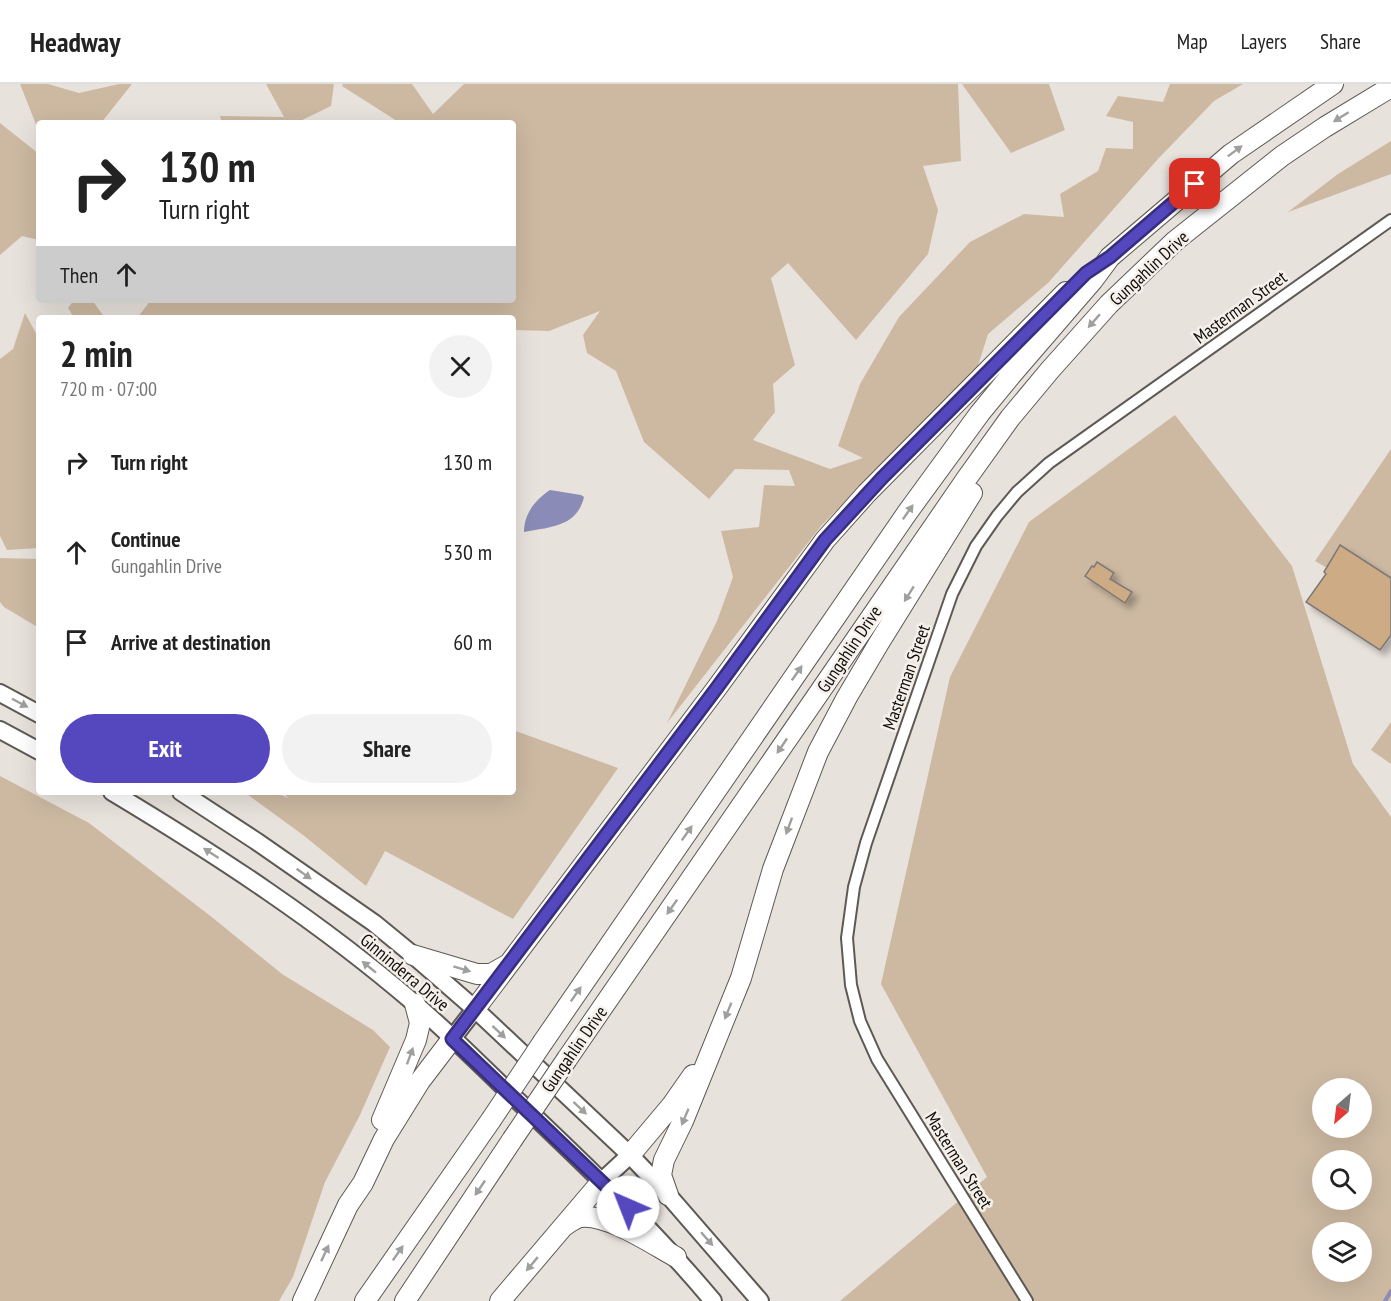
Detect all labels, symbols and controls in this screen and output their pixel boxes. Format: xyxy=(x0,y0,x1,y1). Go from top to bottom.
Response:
text: Headway xyxy=(30,23,120,60)
text: Map xyxy=(1177,28,1208,55)
text: Layers xyxy=(1241,28,1287,55)
text: Share xyxy=(1320,28,1361,55)
one-way arrow xyxy=(1333,111,1349,122)
text: 130 m xyxy=(159,139,256,194)
icon: right xyxy=(60,144,138,222)
one-way arrow xyxy=(1226,145,1242,157)
pin xyxy=(1169,158,1220,209)
icon: arrive xyxy=(1178,167,1211,200)
text: Turn right xyxy=(159,192,250,226)
street label: Gungahlin Drive xyxy=(1105,225,1193,311)
icon: ahead xyxy=(110,258,143,291)
text: Then xyxy=(60,261,98,289)
street label: Masterman Street xyxy=(1189,265,1291,349)
one-way arrow xyxy=(1088,313,1101,329)
text: 2 min xyxy=(60,330,133,377)
button: close xyxy=(429,335,492,398)
text: 720 m · 07:00 xyxy=(60,376,157,402)
icon: right xyxy=(60,446,93,479)
text: Turn right xyxy=(111,448,188,476)
text: 130 m xyxy=(443,448,492,476)
one-way arrow xyxy=(902,504,913,520)
text: Continue xyxy=(111,525,181,553)
icon: ahead xyxy=(60,536,93,569)
text: 530 m xyxy=(443,538,492,566)
text: Gungahlin Drive xyxy=(111,553,222,579)
one-way arrow xyxy=(903,586,914,602)
street label: Gungahlin Drive xyxy=(812,601,886,697)
street label: Masterman Street xyxy=(877,621,935,733)
icon: arrive xyxy=(60,626,93,659)
text: Arrive at destination xyxy=(111,628,271,656)
text: 60 m xyxy=(453,628,492,656)
one-way arrow xyxy=(791,665,803,681)
one-way arrow xyxy=(11,698,28,708)
button: Exit xyxy=(60,714,270,783)
button: Share xyxy=(282,714,492,783)
one-way arrow xyxy=(776,738,788,754)
one-way arrow xyxy=(783,818,793,836)
one-way arrow xyxy=(681,826,693,842)
one-way arrow xyxy=(203,848,219,859)
one-way arrow xyxy=(296,869,313,880)
one-way arrow xyxy=(666,899,678,915)
street label: Ginninderra Drive xyxy=(356,928,454,1016)
one-way arrow xyxy=(362,961,377,973)
one-way arrow xyxy=(453,965,471,974)
one-way arrow xyxy=(570,986,581,1002)
street label: Gungahlin Drive xyxy=(536,1001,612,1097)
one-way arrow xyxy=(723,1002,733,1020)
one-way arrow xyxy=(491,1024,505,1038)
one-way arrow xyxy=(405,1047,415,1065)
north arrow xyxy=(1312,1078,1372,1138)
map controls xyxy=(1312,1078,1372,1282)
one-way arrow xyxy=(572,1101,587,1114)
street label: Masterman Street xyxy=(920,1107,998,1213)
one-way arrow xyxy=(680,1108,690,1126)
button: search xyxy=(1312,1150,1372,1210)
position arrow xyxy=(596,1175,660,1239)
one-way arrow xyxy=(474,1180,485,1197)
button: layers xyxy=(1312,1222,1372,1282)
one-way arrow xyxy=(700,1231,713,1247)
one-way arrow xyxy=(321,1245,330,1262)
one-way arrow xyxy=(392,1245,403,1261)
one-way arrow xyxy=(526,1256,539,1271)

